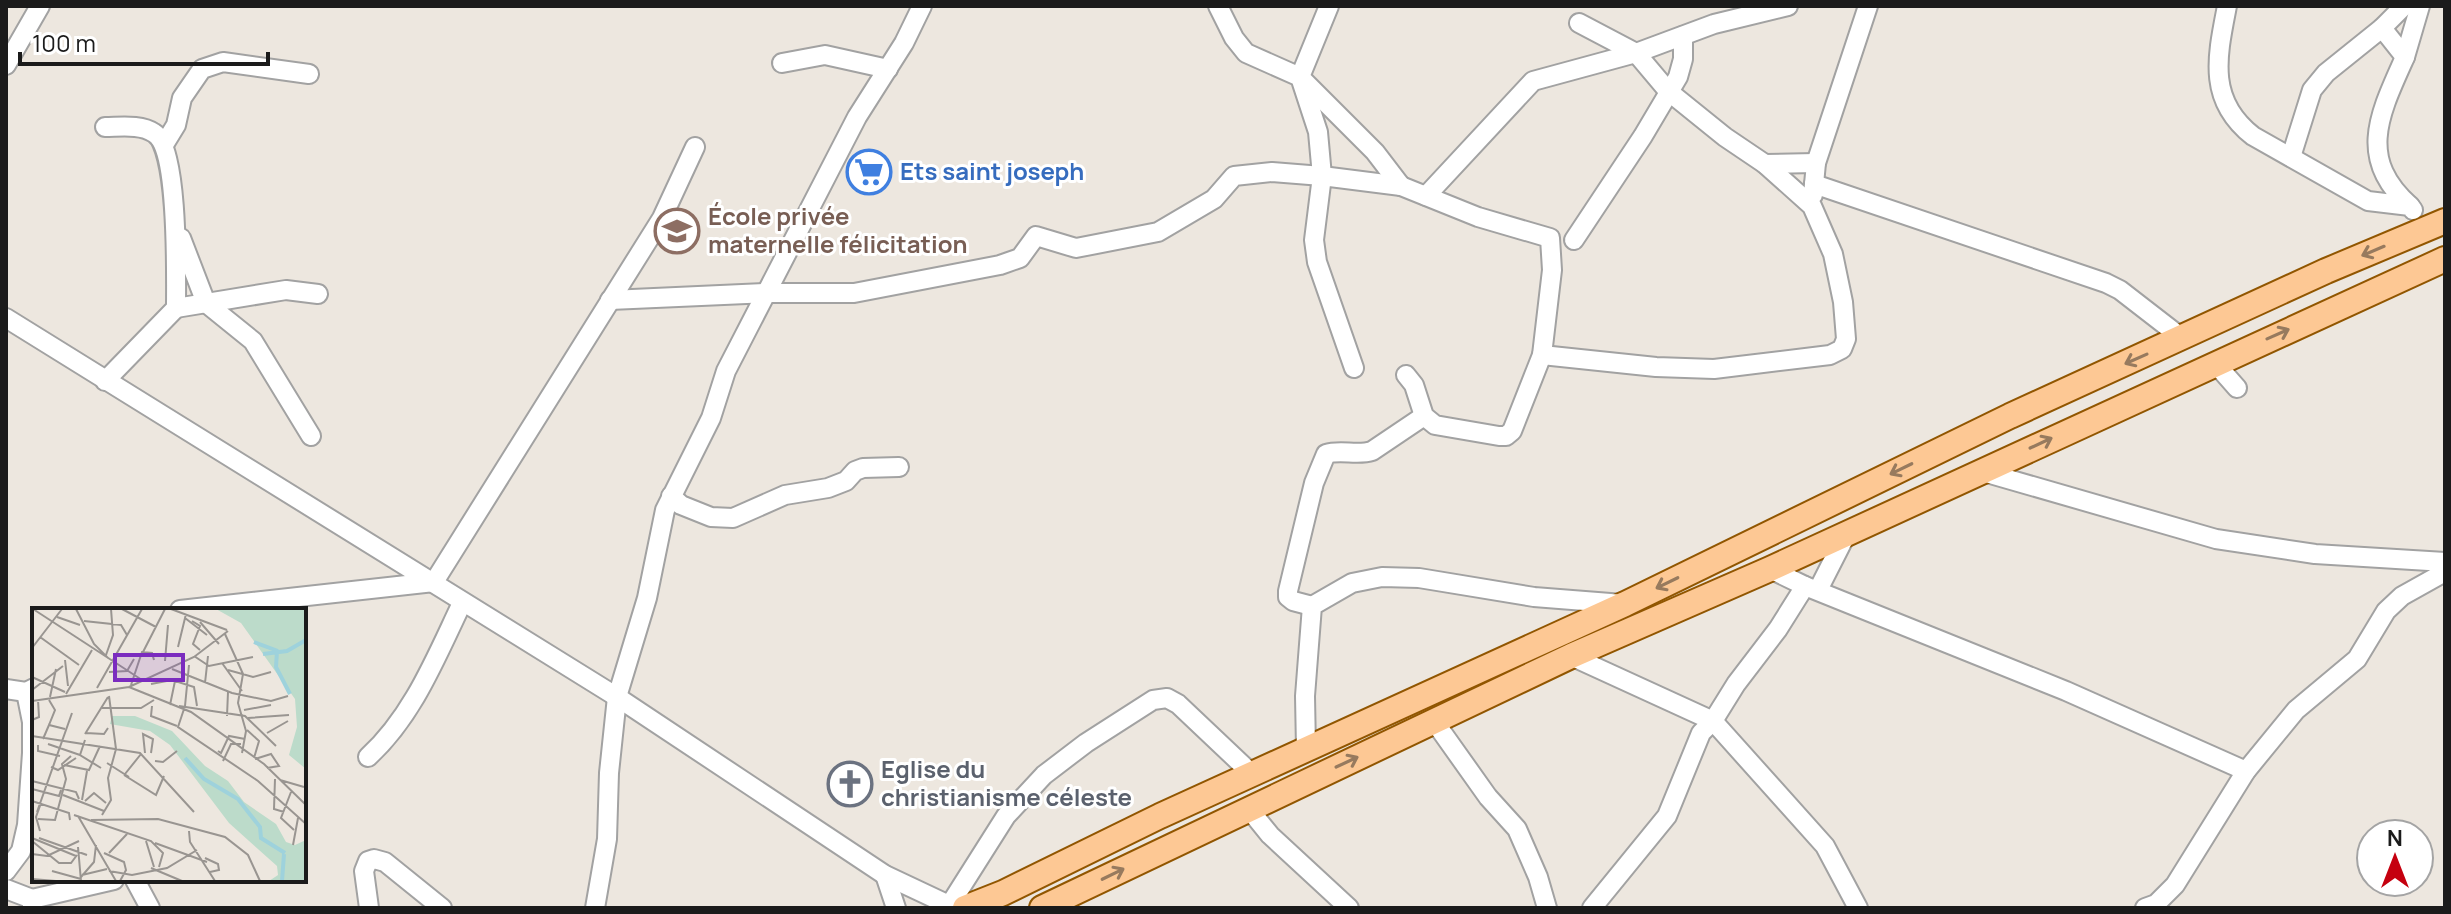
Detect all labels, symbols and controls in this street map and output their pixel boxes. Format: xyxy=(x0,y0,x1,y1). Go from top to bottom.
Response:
scale bar xyxy=(20,16,268,66)
text: 100 m xyxy=(32,26,96,59)
supermarket icon: Ets saint joseph xyxy=(845,148,893,196)
place label: Ets saint joseph xyxy=(900,154,1084,187)
place label: École privée maternelle félicitation xyxy=(708,199,967,260)
school or university icon: École privée maternelle félicitation xyxy=(653,207,701,255)
one-way arrow xyxy=(2361,245,2386,260)
one-way arrow xyxy=(2265,326,2289,341)
one-way arrow xyxy=(2125,352,2149,367)
one-way arrow xyxy=(2029,435,2053,450)
one-way arrow xyxy=(1889,462,1913,477)
one-way arrow xyxy=(1656,576,1680,591)
inset map xyxy=(32,608,306,882)
place label: Eglise du christianisme céleste xyxy=(881,752,1132,813)
one-way arrow xyxy=(1335,754,1359,769)
church icon: Eglise du christianisme céleste xyxy=(826,760,874,808)
north arrow xyxy=(2355,818,2435,898)
text: N xyxy=(2387,823,2403,853)
one-way arrow xyxy=(1100,866,1124,881)

